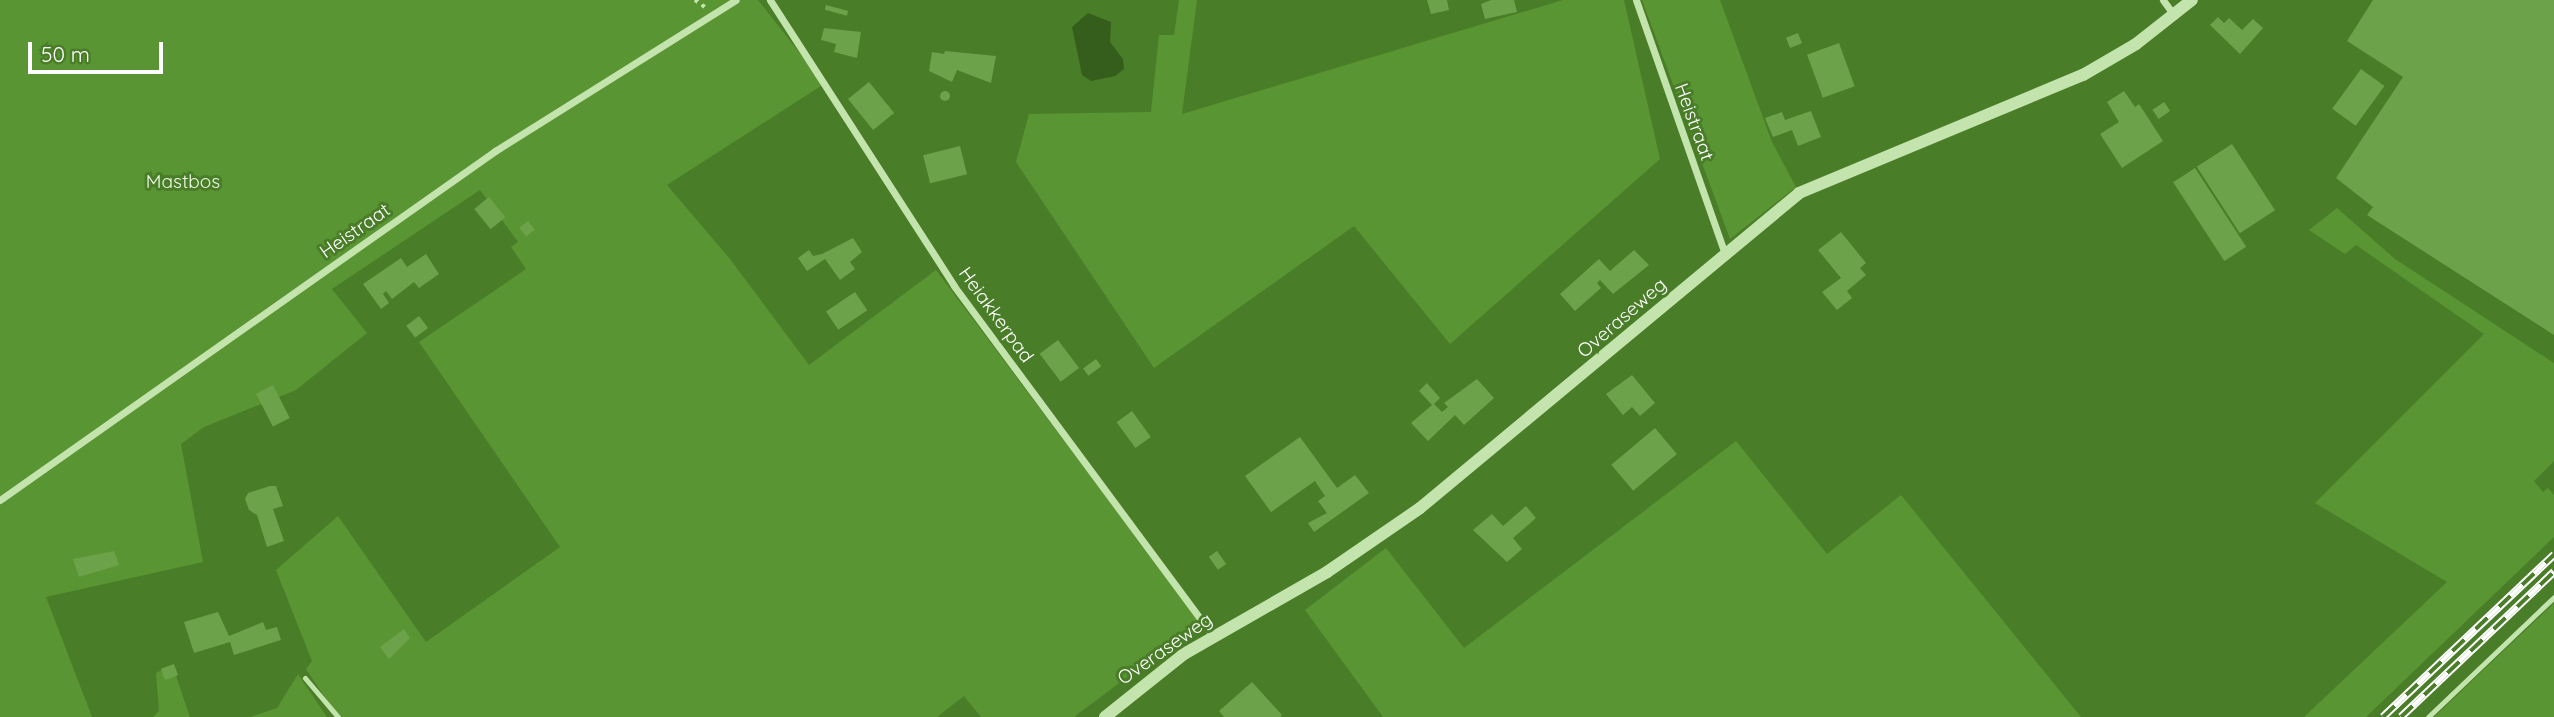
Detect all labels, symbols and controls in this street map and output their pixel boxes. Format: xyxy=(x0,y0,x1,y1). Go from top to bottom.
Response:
scale bar xyxy=(32,28,166,72)
text: 50 m xyxy=(41,41,90,67)
street label: Heistraat xyxy=(1670,80,1718,164)
park label: Mastbos xyxy=(146,171,220,193)
street label: Heistraat xyxy=(315,199,395,263)
street label: Heiakkerpad xyxy=(954,263,1038,367)
street label: Overaseweg xyxy=(1573,273,1671,363)
street label: Overaseweg xyxy=(1113,608,1217,690)

